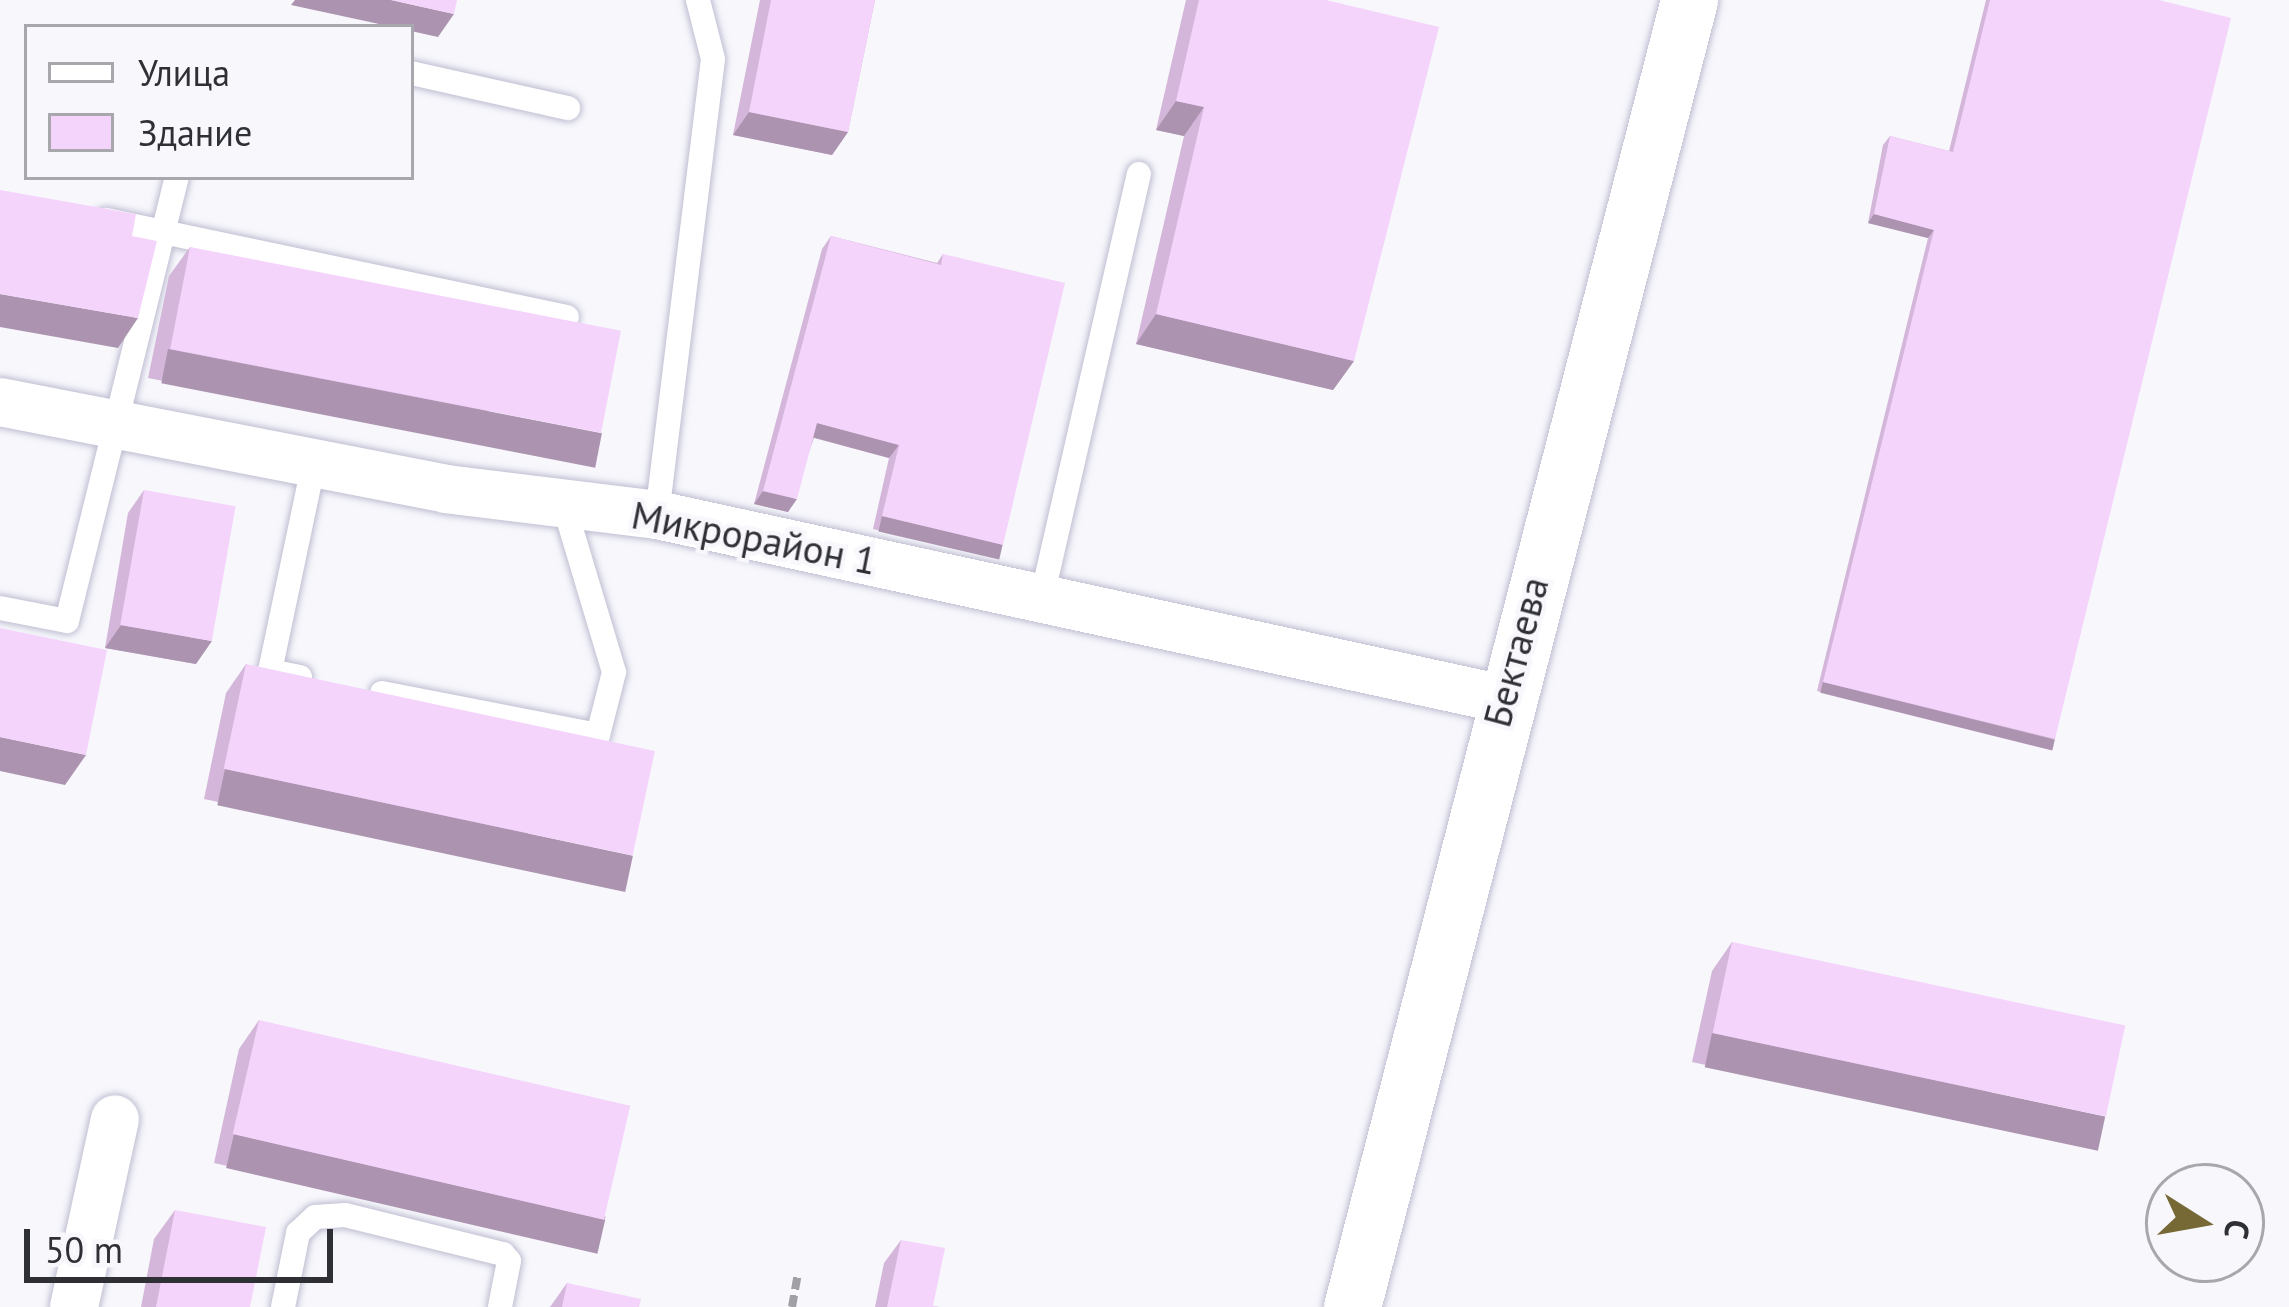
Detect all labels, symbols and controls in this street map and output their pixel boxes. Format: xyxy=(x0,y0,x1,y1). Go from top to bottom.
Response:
legend xyxy=(24,24,414,180)
text: Улица xyxy=(138,49,230,96)
text: Здание xyxy=(138,109,252,156)
street label: Микрорайон 1 xyxy=(628,491,880,585)
street label: Бектаева xyxy=(1474,572,1558,732)
north arrow xyxy=(2145,1163,2265,1283)
scale bar xyxy=(30,1205,339,1279)
text: С xyxy=(2215,1216,2261,1243)
text: 50 m xyxy=(45,1226,123,1273)

